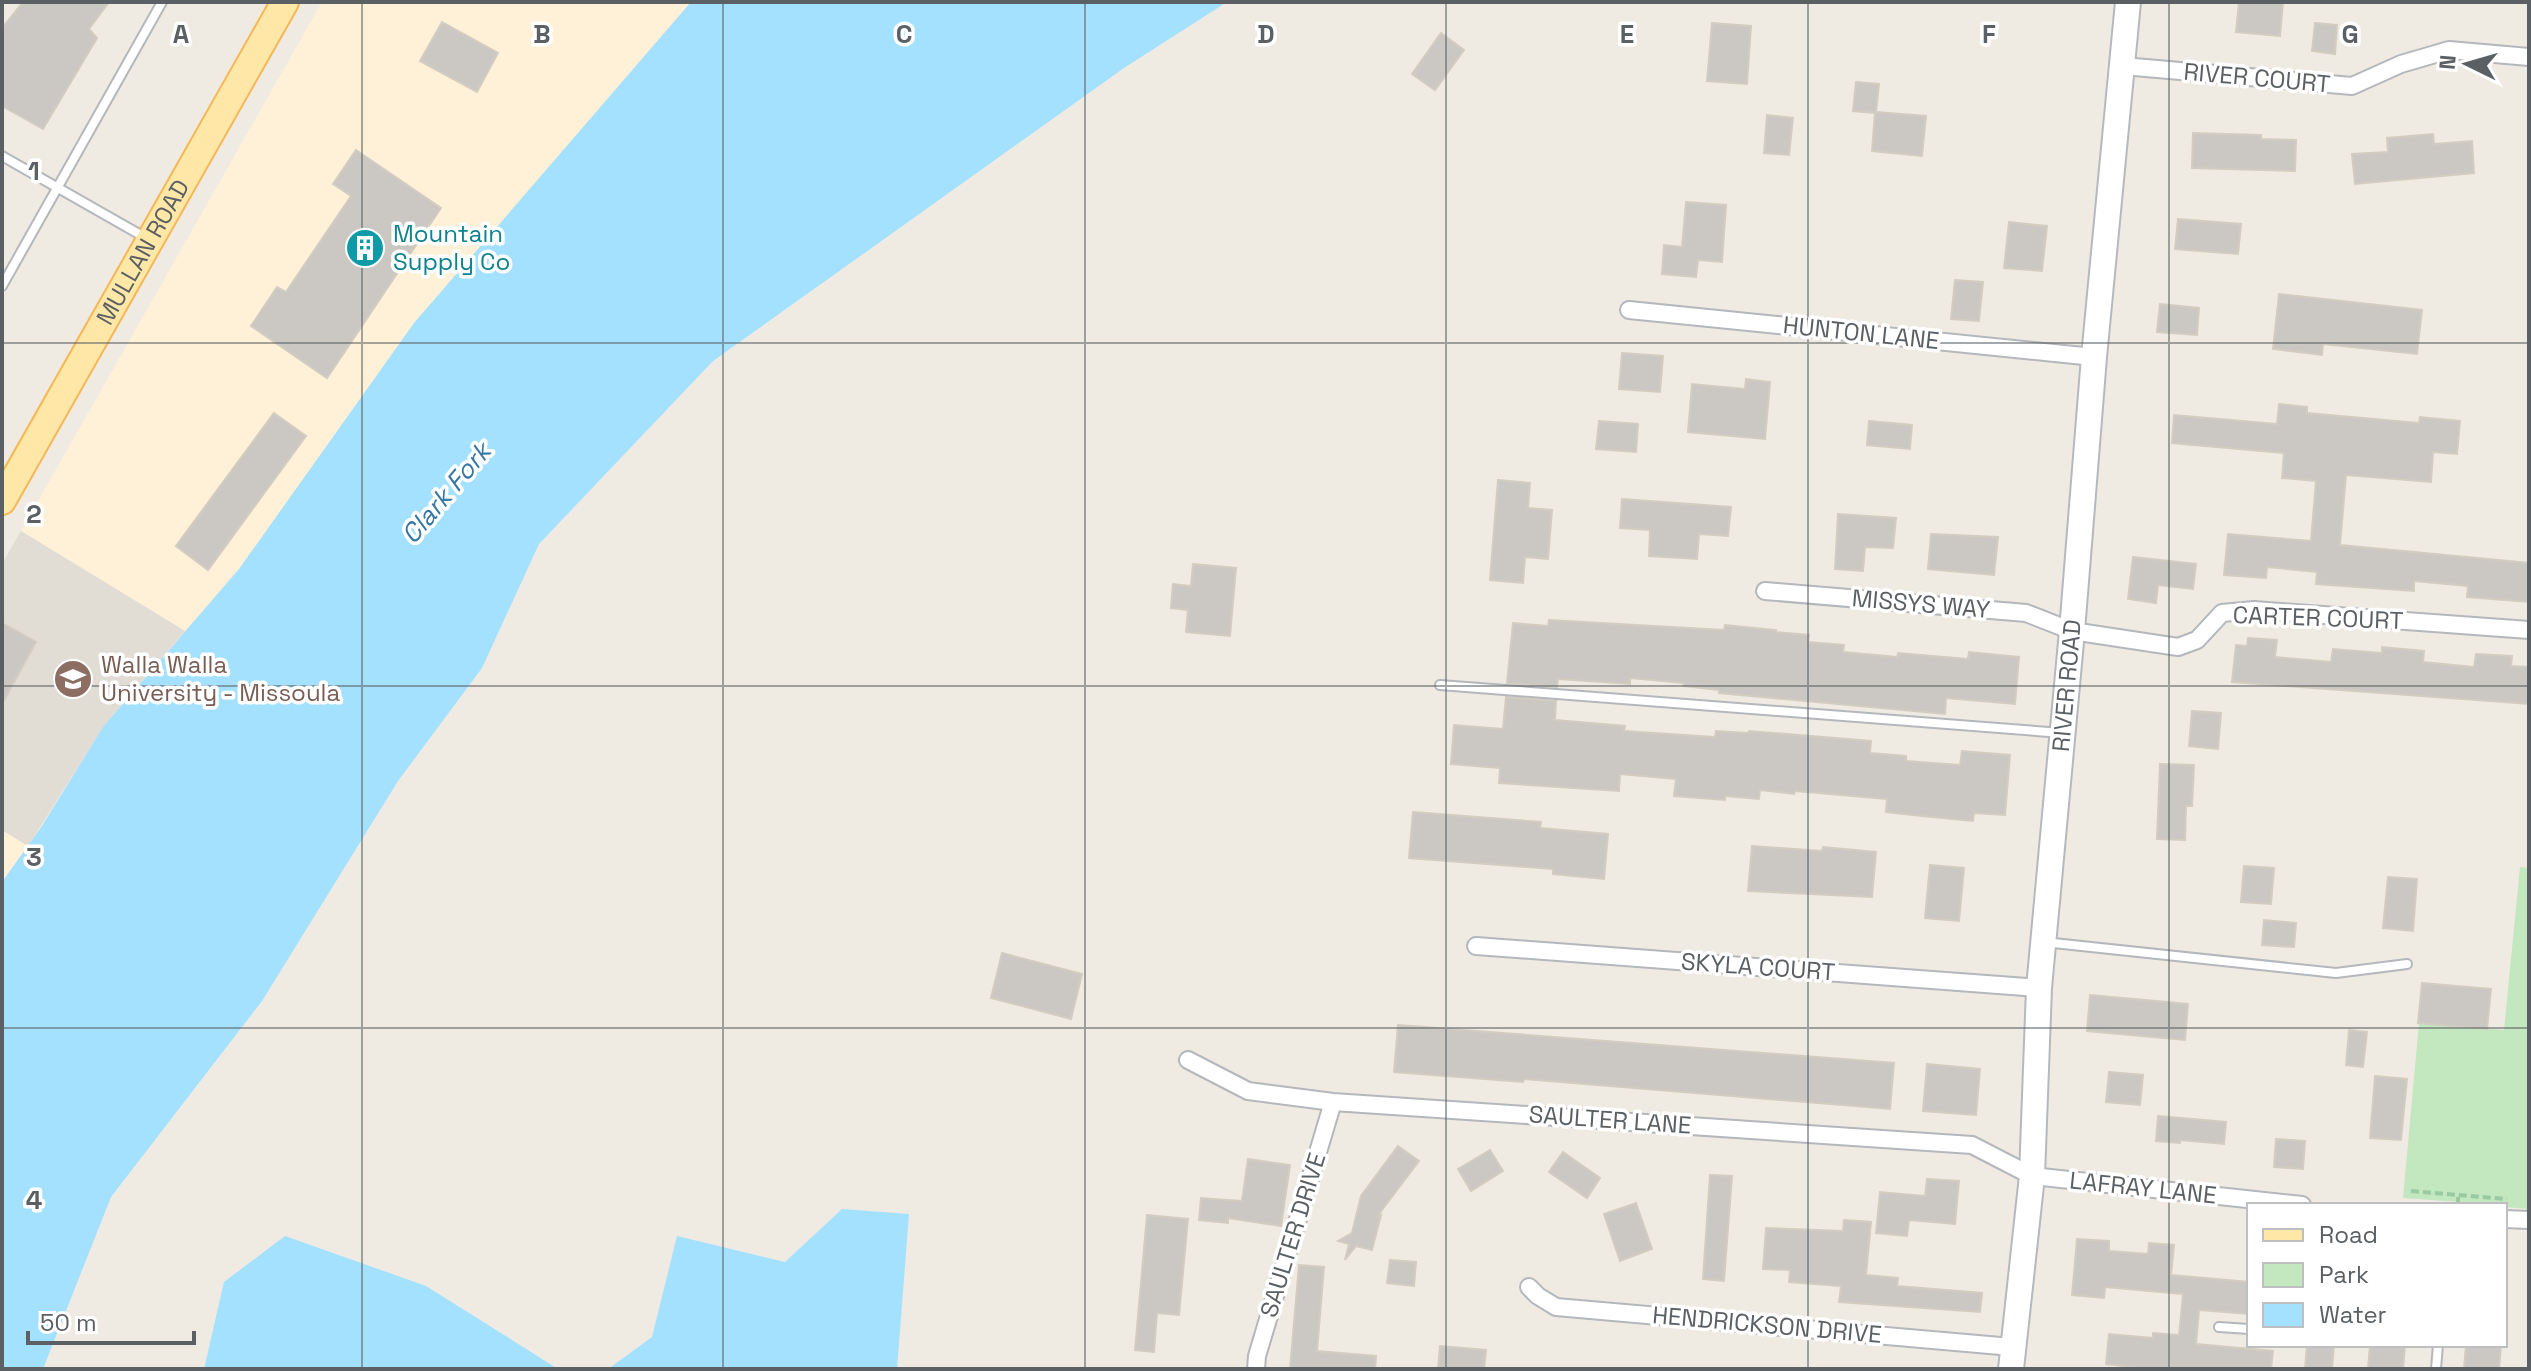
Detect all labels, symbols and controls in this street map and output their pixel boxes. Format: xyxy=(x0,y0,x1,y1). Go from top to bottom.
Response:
text: A xyxy=(173,17,190,51)
text: B xyxy=(533,17,551,51)
text: C xyxy=(896,17,912,51)
text: D xyxy=(1257,17,1275,51)
text: E xyxy=(1620,17,1634,51)
text: F xyxy=(1982,17,1996,51)
text: G xyxy=(2341,17,2359,51)
north arrow xyxy=(2427,24,2507,104)
text: N xyxy=(2432,54,2462,71)
street label: RIVER COURT xyxy=(2182,56,2332,99)
text: 1 xyxy=(28,154,40,188)
street label: MULLAN ROAD xyxy=(89,174,196,330)
place label: Mountain Supply Co xyxy=(393,218,510,277)
building icon: Mountain Supply Co xyxy=(344,227,386,269)
street label: HUNTON LANE xyxy=(1781,309,1941,356)
water label: Clark Fork xyxy=(394,433,500,551)
text: 2 xyxy=(26,497,42,531)
street label: MISSYS WAY xyxy=(1851,582,1992,625)
street label: CARTER COURT xyxy=(2232,599,2404,636)
street label: RIVER ROAD xyxy=(2045,618,2088,753)
place label: Walla Walla University - Missoula xyxy=(101,649,341,708)
school or university icon: Walla Walla University - Missoula xyxy=(52,658,94,700)
text: 3 xyxy=(26,840,42,874)
street label: SKYLA COURT xyxy=(1680,946,1836,987)
street label: SAULTER LANE xyxy=(1528,1098,1692,1141)
street label: SAULTER DRIVE xyxy=(1253,1149,1332,1321)
street label: LAFRAY LANE xyxy=(2068,1164,2218,1211)
text: 4 xyxy=(26,1183,42,1217)
legend xyxy=(2247,1203,2507,1347)
text: Road xyxy=(2319,1219,2378,1250)
text: Park xyxy=(2319,1259,2369,1290)
scale bar xyxy=(28,1295,194,1345)
street label: HENDRICKSON DRIVE xyxy=(1651,1299,1883,1350)
text: Water xyxy=(2319,1299,2387,1330)
text: 50 m xyxy=(40,1307,97,1338)

